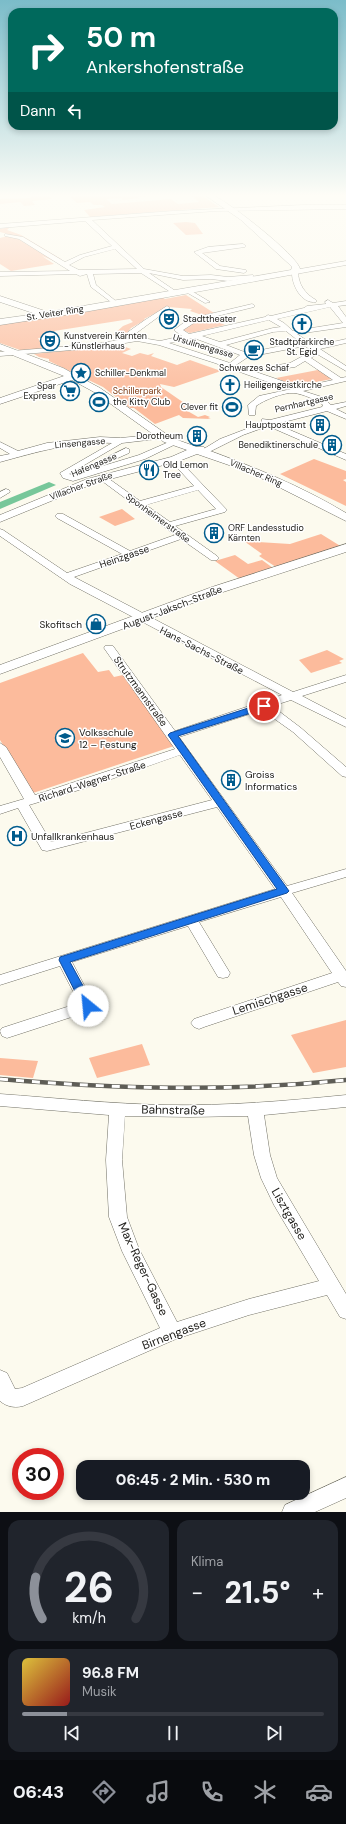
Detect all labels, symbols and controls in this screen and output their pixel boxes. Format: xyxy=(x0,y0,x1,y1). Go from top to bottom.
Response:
text: 50 m xyxy=(86,19,156,56)
icon: right xyxy=(20,24,72,76)
text: Ankershofenstraße xyxy=(86,55,244,79)
icon: left xyxy=(64,100,86,122)
text: Dann xyxy=(20,101,56,121)
street label: St. Veiter Ring xyxy=(26,303,84,323)
theatre icon: Stadttheater xyxy=(158,308,180,330)
place label: Stadttheater xyxy=(183,313,237,325)
church icon: Stadtpfarkirche St. Egid xyxy=(291,313,313,335)
theatre icon: Kunstverein Kärnten - Künstlerhaus xyxy=(39,330,61,352)
place label: Kunstverein Kärnten - Künstlerhaus xyxy=(64,330,147,352)
street label: Ursulinengasse xyxy=(171,331,235,361)
place label: Stadtpfarkirche St. Egid xyxy=(270,336,334,358)
cafe icon: Schwarzes Schaf xyxy=(243,339,265,361)
place icon: Schiller-Denkmal xyxy=(70,362,92,384)
place label: Schwarzes Schaf xyxy=(219,362,289,374)
place label: Schiller-Denkmal xyxy=(95,367,166,379)
church icon: Heiligengeistkirche xyxy=(219,374,241,396)
place label: Heiligengeistkirche xyxy=(244,379,322,391)
place label: Spar Express xyxy=(24,380,57,402)
supermarket icon: Spar Express xyxy=(59,380,81,402)
park label: Schillerpark xyxy=(113,385,162,397)
street label: Pernhartgasse xyxy=(274,390,334,416)
sports icon: the Kitty Club xyxy=(88,391,110,413)
place label: the Kitty Club xyxy=(113,396,171,408)
sports icon: Clever fit xyxy=(221,396,243,418)
place label: Clever fit xyxy=(181,401,218,413)
building icon: Hauptpostamt xyxy=(309,414,331,436)
place label: Hauptpostamt xyxy=(246,419,306,431)
building icon: Dorotheum xyxy=(186,425,208,447)
place label: Dorotheum xyxy=(136,430,183,442)
building icon: Benediktinerschule xyxy=(321,434,343,456)
street label: Linsengasse xyxy=(54,435,106,451)
place label: Benediktinerschule xyxy=(238,439,318,451)
street label: Hafengasse xyxy=(69,450,119,480)
street label: Villacher Ring xyxy=(228,457,284,489)
restaurant icon: Old Lemon Tree xyxy=(138,459,160,481)
place label: Old Lemon Tree xyxy=(163,459,208,481)
street label: Villacher Straße xyxy=(48,469,114,503)
street label: Sponheimerstraße xyxy=(123,490,193,546)
building icon: ORF Landesstudio Kärnten xyxy=(203,522,225,544)
place label: ORF Landesstudio Kärnten xyxy=(228,522,304,544)
street label: Heinzgasse xyxy=(97,542,151,571)
street label: August-Jaksch-Straße xyxy=(120,582,224,632)
shop icon: Skofitsch xyxy=(85,613,107,635)
place label: Skofitsch xyxy=(40,618,82,631)
street label: Hans-Sachs-Straße xyxy=(158,624,246,677)
street label: Strutzmannstraße xyxy=(111,654,171,729)
pin xyxy=(247,689,281,723)
icon: arrive xyxy=(253,695,275,717)
place label: Volksschule 12 – Festung xyxy=(79,726,137,751)
school or university icon: Volksschule 12 – Festung xyxy=(54,727,76,749)
street label: Richard-Wagner-Straße xyxy=(37,758,148,805)
place label: Groiss Informatics xyxy=(245,768,297,793)
building icon: Groiss Informatics xyxy=(220,769,242,791)
street label: Eckengasse xyxy=(128,806,184,833)
hospital icon: Unfallkrankenhaus xyxy=(6,825,28,847)
place label: Unfallkrankenhaus xyxy=(31,830,114,843)
street label: Lemischgasse xyxy=(230,979,310,1019)
position arrow xyxy=(67,985,109,1027)
street label: Bahnstraße xyxy=(141,1101,205,1119)
street label: Lisztgasse xyxy=(268,1185,310,1243)
street label: Max-Reger-Gasse xyxy=(114,1220,172,1318)
street label: Birnengasse xyxy=(140,1314,208,1354)
speed limit sign: 30 xyxy=(12,1448,64,1500)
text: 06:45 · 2 Min. · 530 m xyxy=(116,1470,270,1490)
text: Klima xyxy=(191,1553,223,1570)
text: 26 xyxy=(63,1560,114,1614)
text: 21.5° xyxy=(225,1573,290,1612)
text: − xyxy=(191,1578,203,1607)
text: + xyxy=(312,1578,324,1607)
text: km/h xyxy=(72,1608,105,1626)
text: 96.8 FM xyxy=(82,1663,139,1683)
text: Musik xyxy=(82,1683,117,1700)
icon: previous xyxy=(61,1722,83,1744)
icon: pause xyxy=(162,1722,184,1744)
icon: next xyxy=(263,1722,285,1744)
icon: directions xyxy=(90,1778,118,1806)
icon: music xyxy=(144,1778,172,1806)
icon: phone xyxy=(198,1778,226,1806)
icon: climate xyxy=(251,1778,279,1806)
icon: car xyxy=(305,1778,333,1806)
text: 06:43 xyxy=(13,1780,64,1804)

